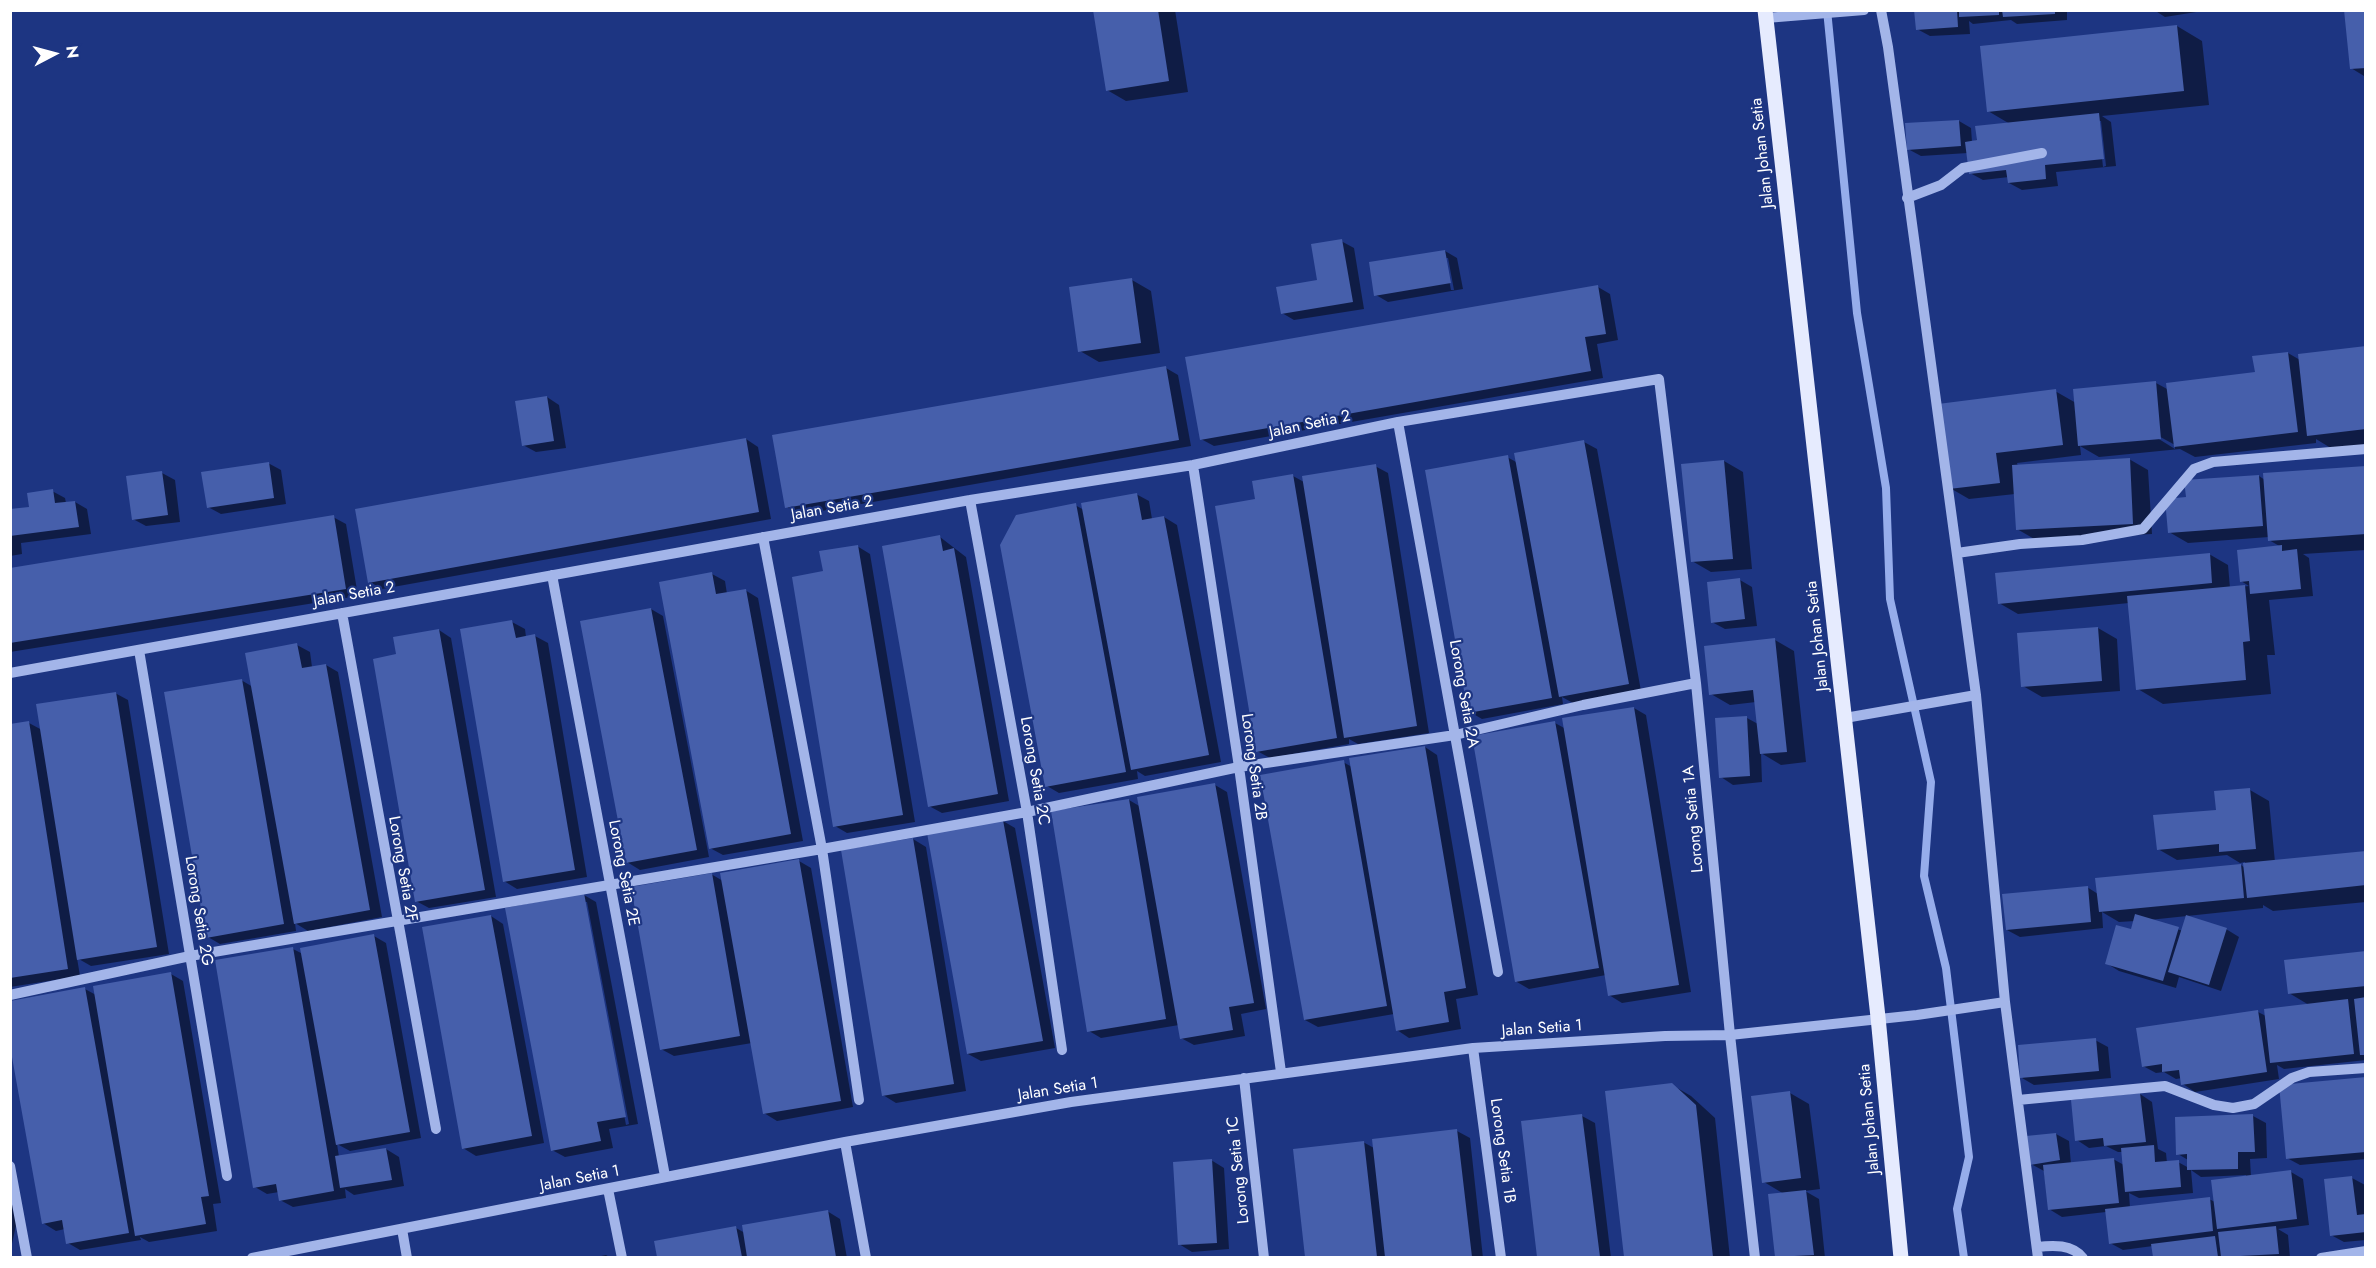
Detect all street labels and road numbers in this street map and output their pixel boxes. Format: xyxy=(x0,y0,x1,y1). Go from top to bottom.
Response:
street label: Jalan Johan Setia xyxy=(1748,97,1778,209)
street label: Jalan Setia 2 xyxy=(1268,407,1352,443)
street label: Jalan Setia 2 xyxy=(790,492,874,526)
street label: Jalan Setia 2 xyxy=(312,578,396,612)
street label: Jalan Johan Setia xyxy=(1803,580,1833,692)
street label: Lorong Setia 2A xyxy=(1444,638,1482,750)
street label: Lorong Setia 2B xyxy=(1236,712,1270,822)
street label: Lorong Setia 2C xyxy=(1015,715,1053,827)
street label: Lorong Setia 1A xyxy=(1680,765,1708,873)
street label: Lorong Setia 2F xyxy=(383,815,421,923)
street label: Lorong Setia 2E xyxy=(603,818,643,928)
street label: Lorong Setia 2G xyxy=(180,855,216,967)
street label: Jalan Setia 1 xyxy=(1501,1017,1583,1041)
street label: Jalan Johan Setia xyxy=(1856,1063,1884,1175)
street label: Jalan Setia 1 xyxy=(1017,1074,1099,1106)
street label: Lorong Setia 1B xyxy=(1485,1097,1519,1205)
street label: Lorong Setia 1C xyxy=(1224,1115,1254,1225)
street label: Jalan Setia 1 xyxy=(539,1162,621,1196)

